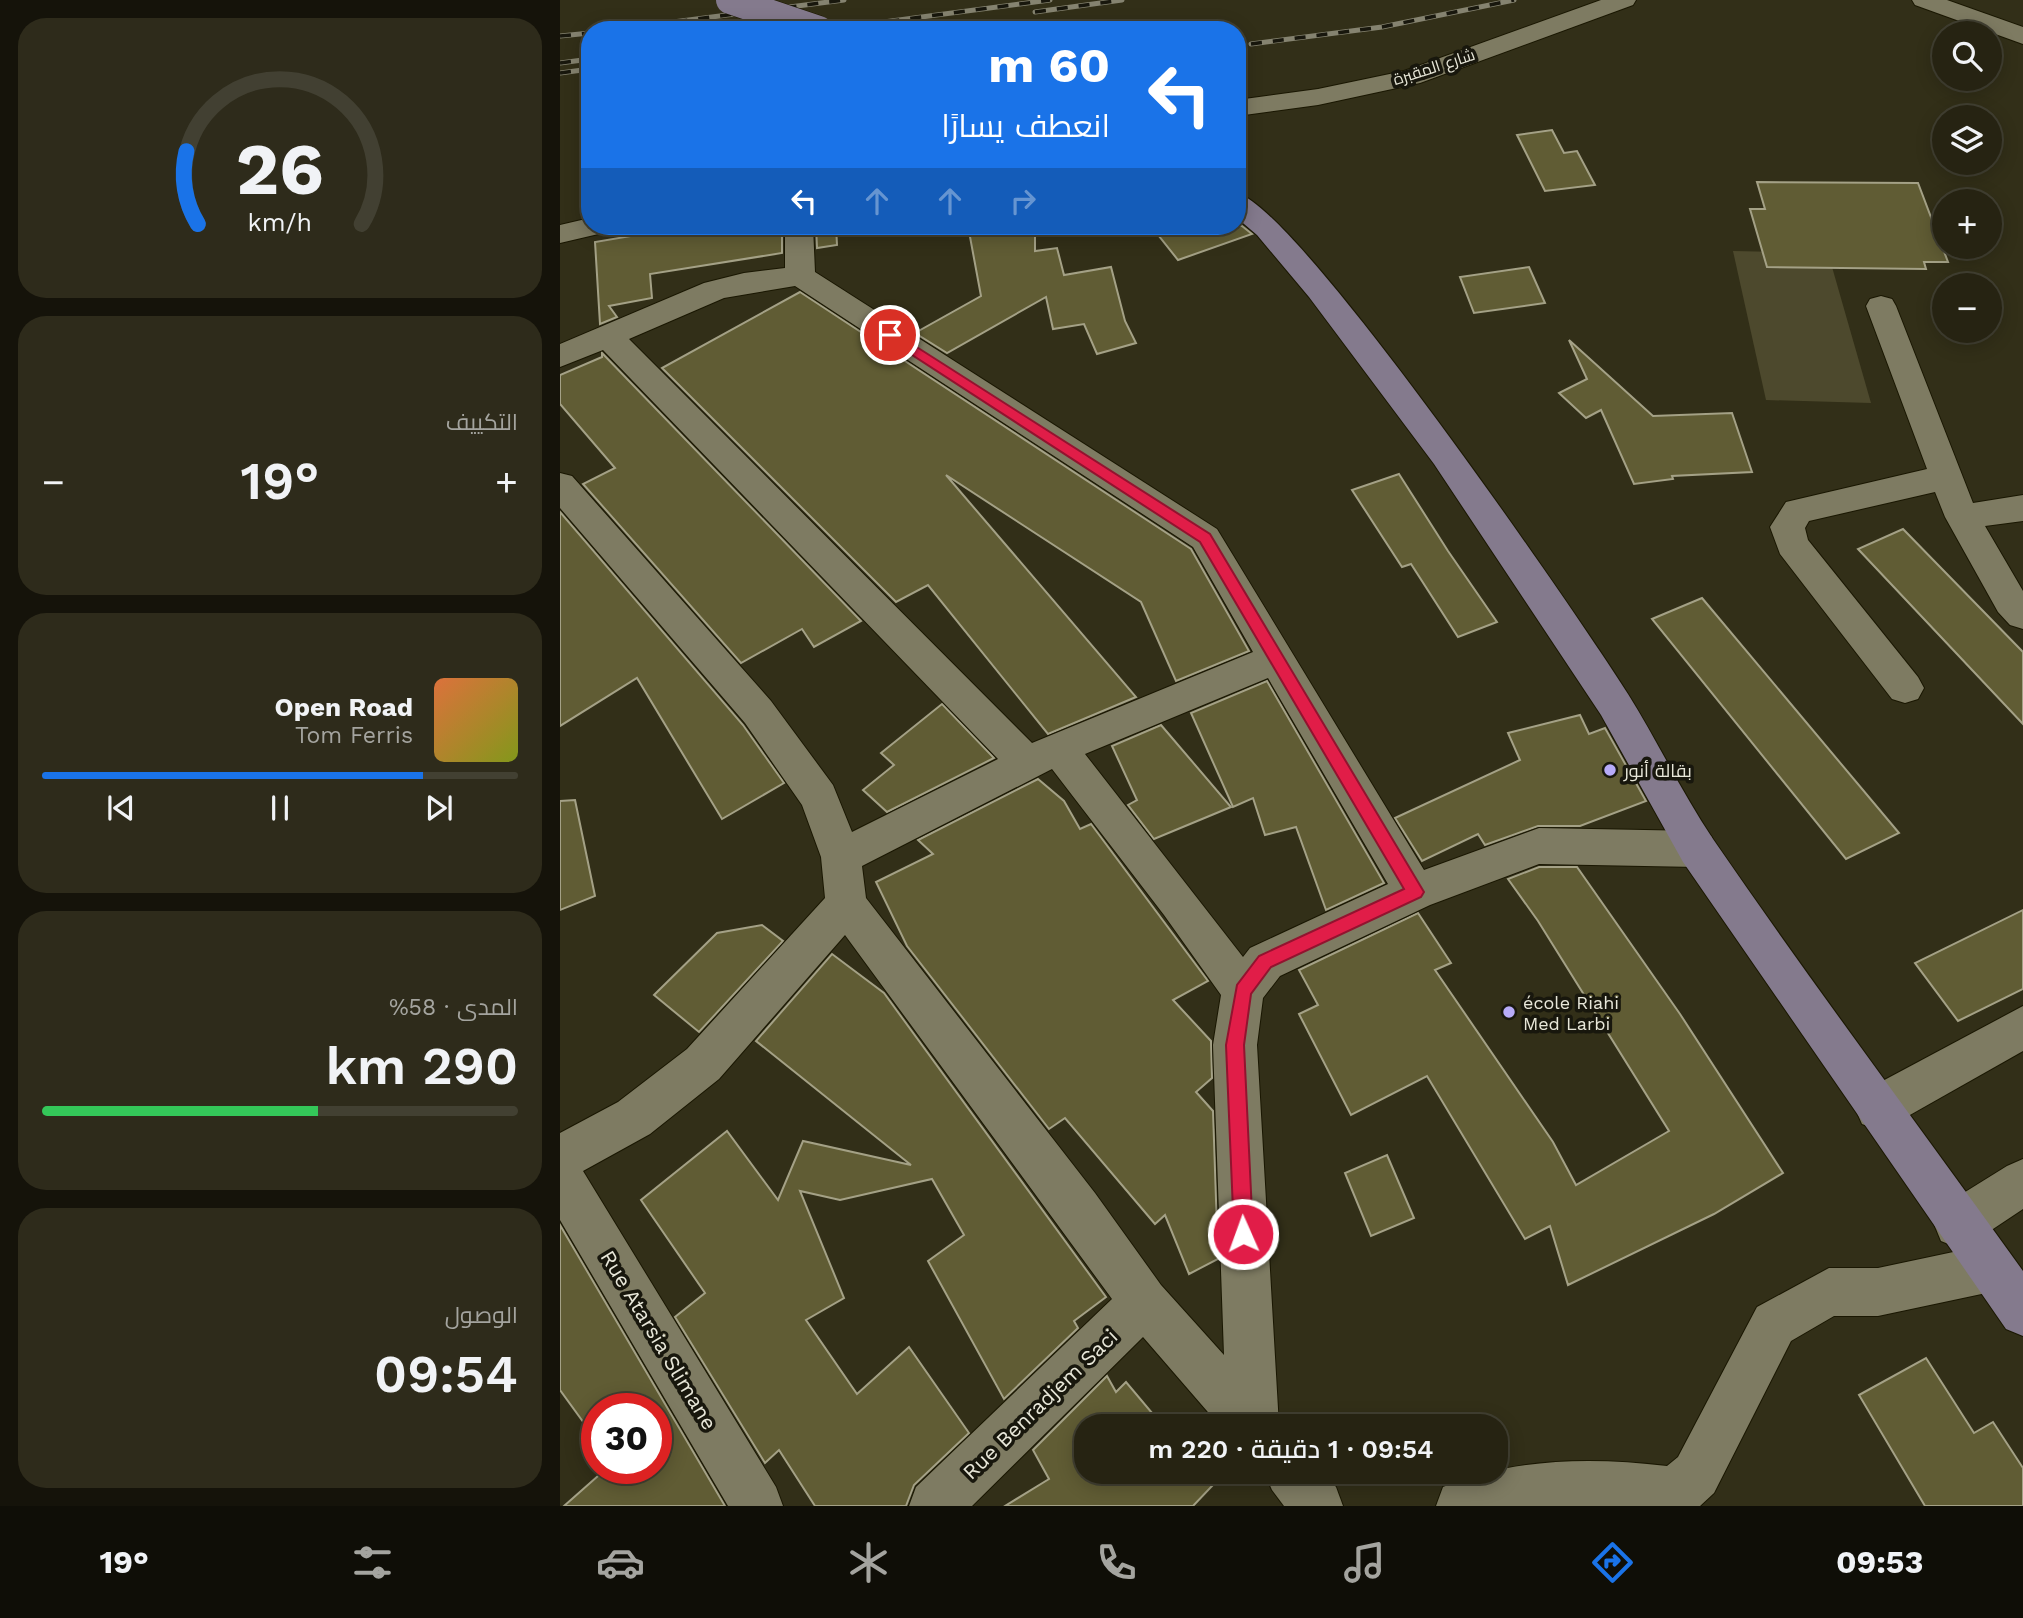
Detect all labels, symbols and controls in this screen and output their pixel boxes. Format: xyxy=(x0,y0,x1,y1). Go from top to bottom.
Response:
map controls xyxy=(1932,21,2002,343)
button: search xyxy=(1932,21,2002,91)
text: 60 m xyxy=(988,36,1110,94)
street label: شارع المقبرة xyxy=(1391,45,1478,91)
icon: left xyxy=(1134,49,1225,140)
button: layers xyxy=(1932,105,2002,175)
text: انعطف يسارًا xyxy=(941,107,1110,145)
text: 26 xyxy=(236,126,324,212)
icon: left xyxy=(785,182,823,220)
icon: ahead xyxy=(858,182,896,220)
icon: ahead xyxy=(931,182,969,220)
icon: right xyxy=(1004,182,1042,220)
button: + xyxy=(1932,189,2002,259)
text: km/h xyxy=(248,208,312,237)
button: − xyxy=(1932,273,2002,343)
pin xyxy=(860,305,920,365)
icon: arrive xyxy=(871,316,909,354)
text: التكييف xyxy=(446,409,518,436)
text: 19° xyxy=(241,451,319,512)
text: − xyxy=(42,460,65,504)
text: + xyxy=(495,460,518,504)
text: Open Road xyxy=(275,692,413,722)
text: Tom Ferris xyxy=(295,722,413,749)
place label: بقالة أنور xyxy=(1623,760,1692,782)
marker: بقالة أنور xyxy=(1602,762,1618,778)
icon: previous xyxy=(102,789,140,827)
icon: pause xyxy=(261,789,299,827)
icon: next xyxy=(420,789,458,827)
place label: école Riahi Med Larbi xyxy=(1523,992,1619,1034)
text: المدى · 58% xyxy=(389,994,518,1021)
marker: école Riahi Med Larbi xyxy=(1501,1004,1517,1020)
text: 290 km xyxy=(326,1036,518,1097)
position arrow xyxy=(1206,1197,1280,1271)
street label: Rue Atarsia Slimane xyxy=(596,1246,722,1434)
text: الوصول xyxy=(445,1302,518,1329)
street label: Rue Benradjem Saci xyxy=(957,1324,1123,1484)
text: 09:54 xyxy=(374,1344,518,1405)
speed limit sign: 30 xyxy=(581,1393,672,1484)
text: 09:54 · 1 دقيقة · 220 m xyxy=(1149,1434,1433,1464)
icon: filters xyxy=(348,1538,397,1587)
icon: car xyxy=(596,1538,645,1587)
icon: climate xyxy=(844,1538,893,1587)
icon: phone xyxy=(1092,1538,1141,1587)
icon: music xyxy=(1340,1538,1389,1587)
icon: directions xyxy=(1588,1538,1637,1587)
text: 19° xyxy=(100,1543,149,1581)
text: 09:53 xyxy=(1836,1543,1924,1581)

